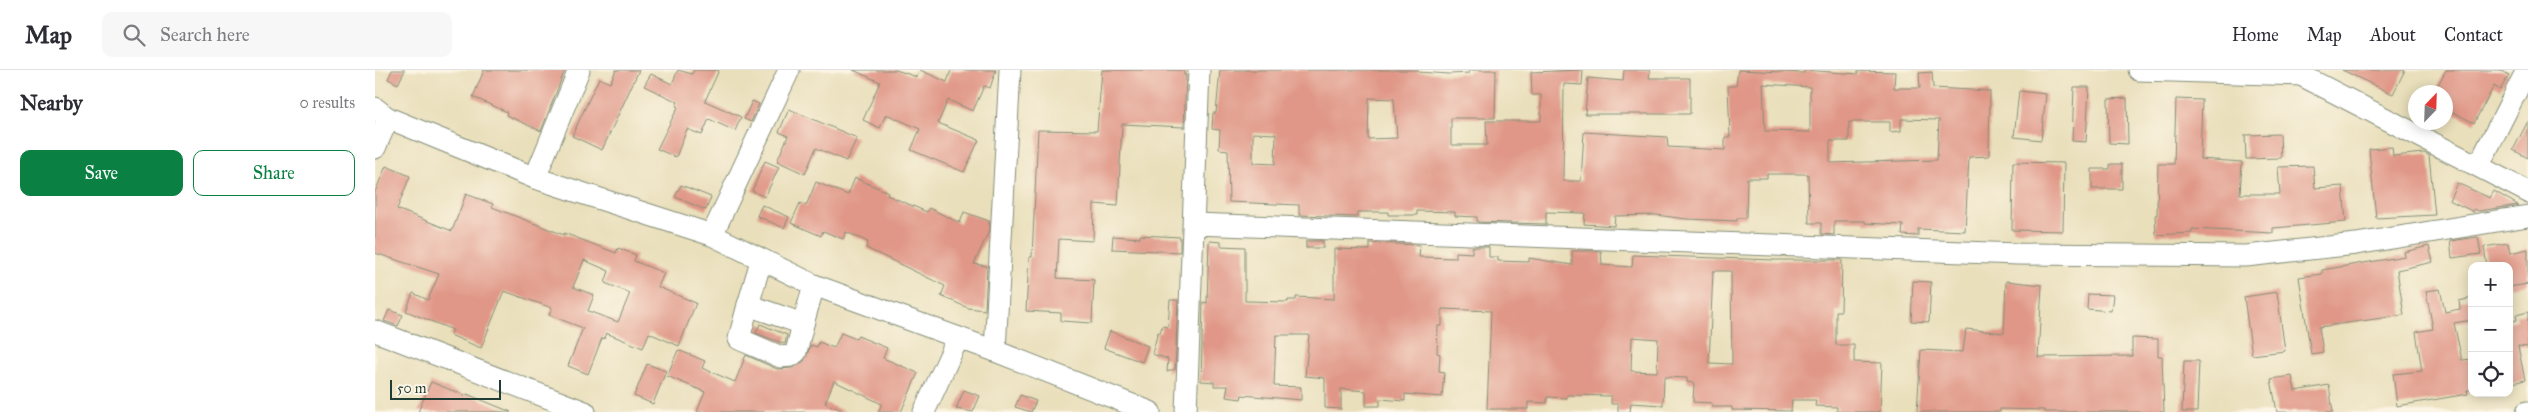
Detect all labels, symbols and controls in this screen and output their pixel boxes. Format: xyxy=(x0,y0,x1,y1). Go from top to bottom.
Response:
search box xyxy=(102,12,452,57)
text: Map xyxy=(25,20,72,50)
icon: search xyxy=(120,21,148,49)
text: Search here xyxy=(160,23,250,46)
text: Home xyxy=(2232,24,2279,46)
text: Map xyxy=(2307,24,2342,46)
text: About xyxy=(2370,24,2416,46)
text: Contact xyxy=(2444,24,2503,46)
north arrow xyxy=(2408,85,2453,130)
text: Nearby xyxy=(20,90,83,116)
text: 0 results xyxy=(300,93,355,112)
button: Save xyxy=(20,150,183,196)
button: Share xyxy=(193,150,355,196)
map controls xyxy=(2468,262,2513,397)
button: + xyxy=(2468,262,2513,307)
button: − xyxy=(2468,307,2513,352)
button: locate xyxy=(2468,352,2513,397)
scale bar xyxy=(390,377,501,400)
text: 50 m xyxy=(397,380,426,397)

